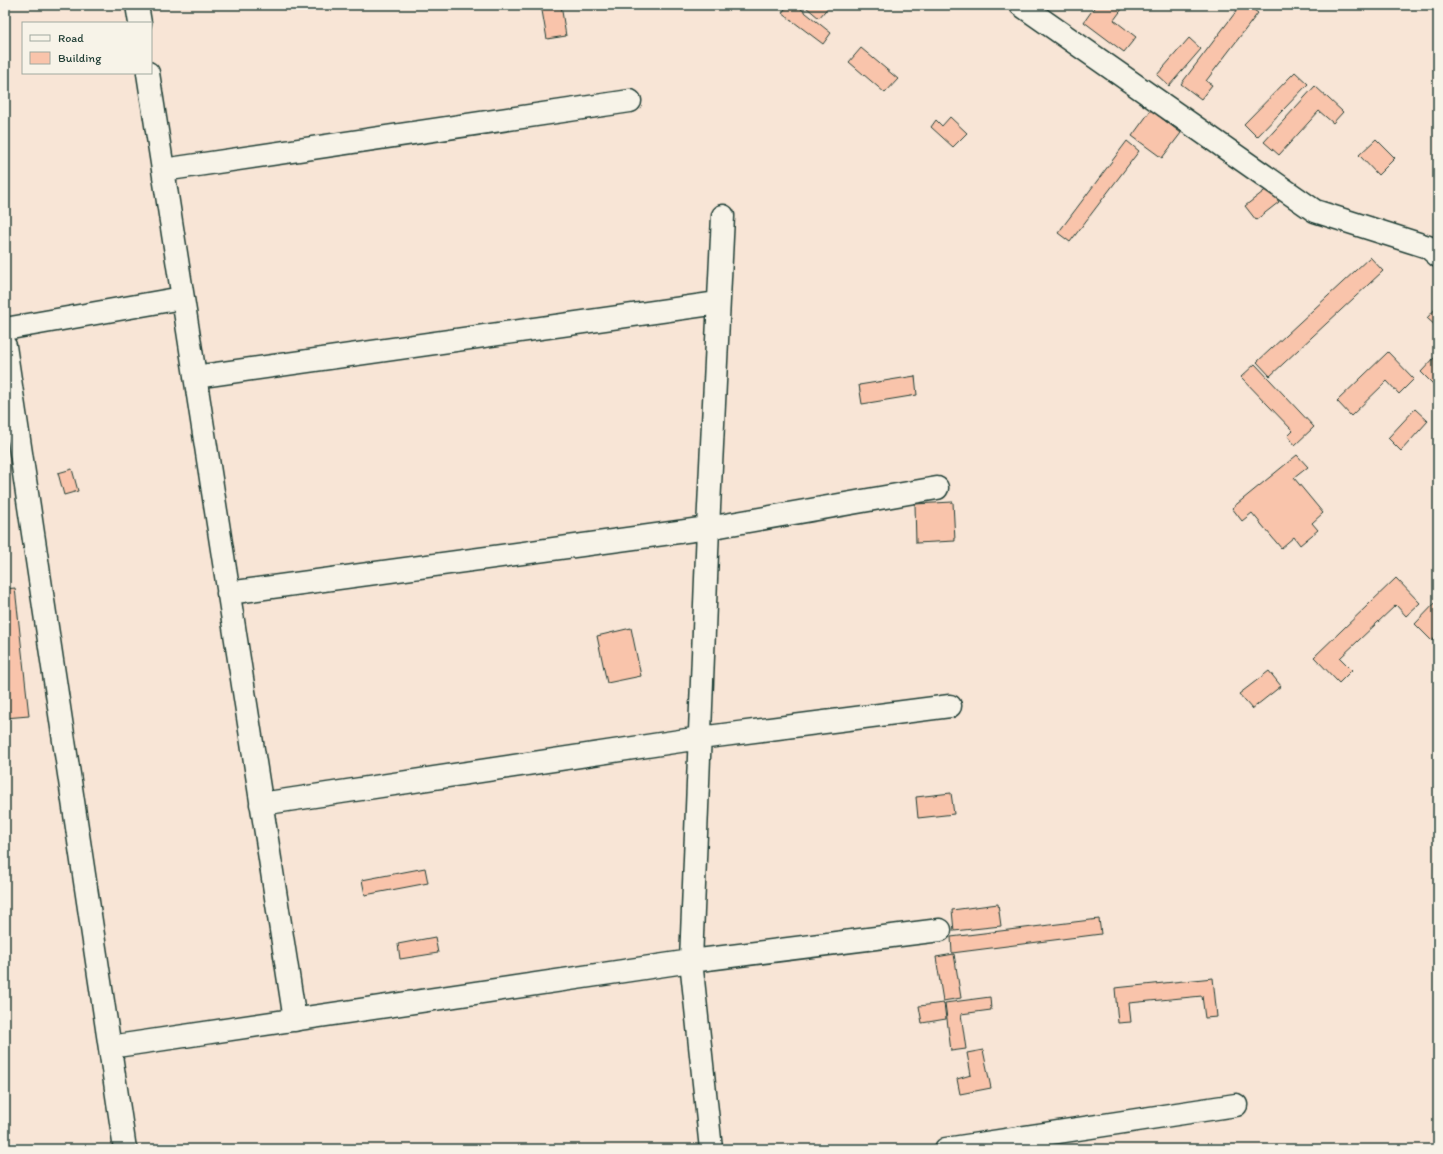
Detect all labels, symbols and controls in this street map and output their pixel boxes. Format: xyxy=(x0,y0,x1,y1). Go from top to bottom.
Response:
legend xyxy=(22,22,152,74)
text: Road xyxy=(58,31,84,45)
text: Building xyxy=(58,51,102,65)

